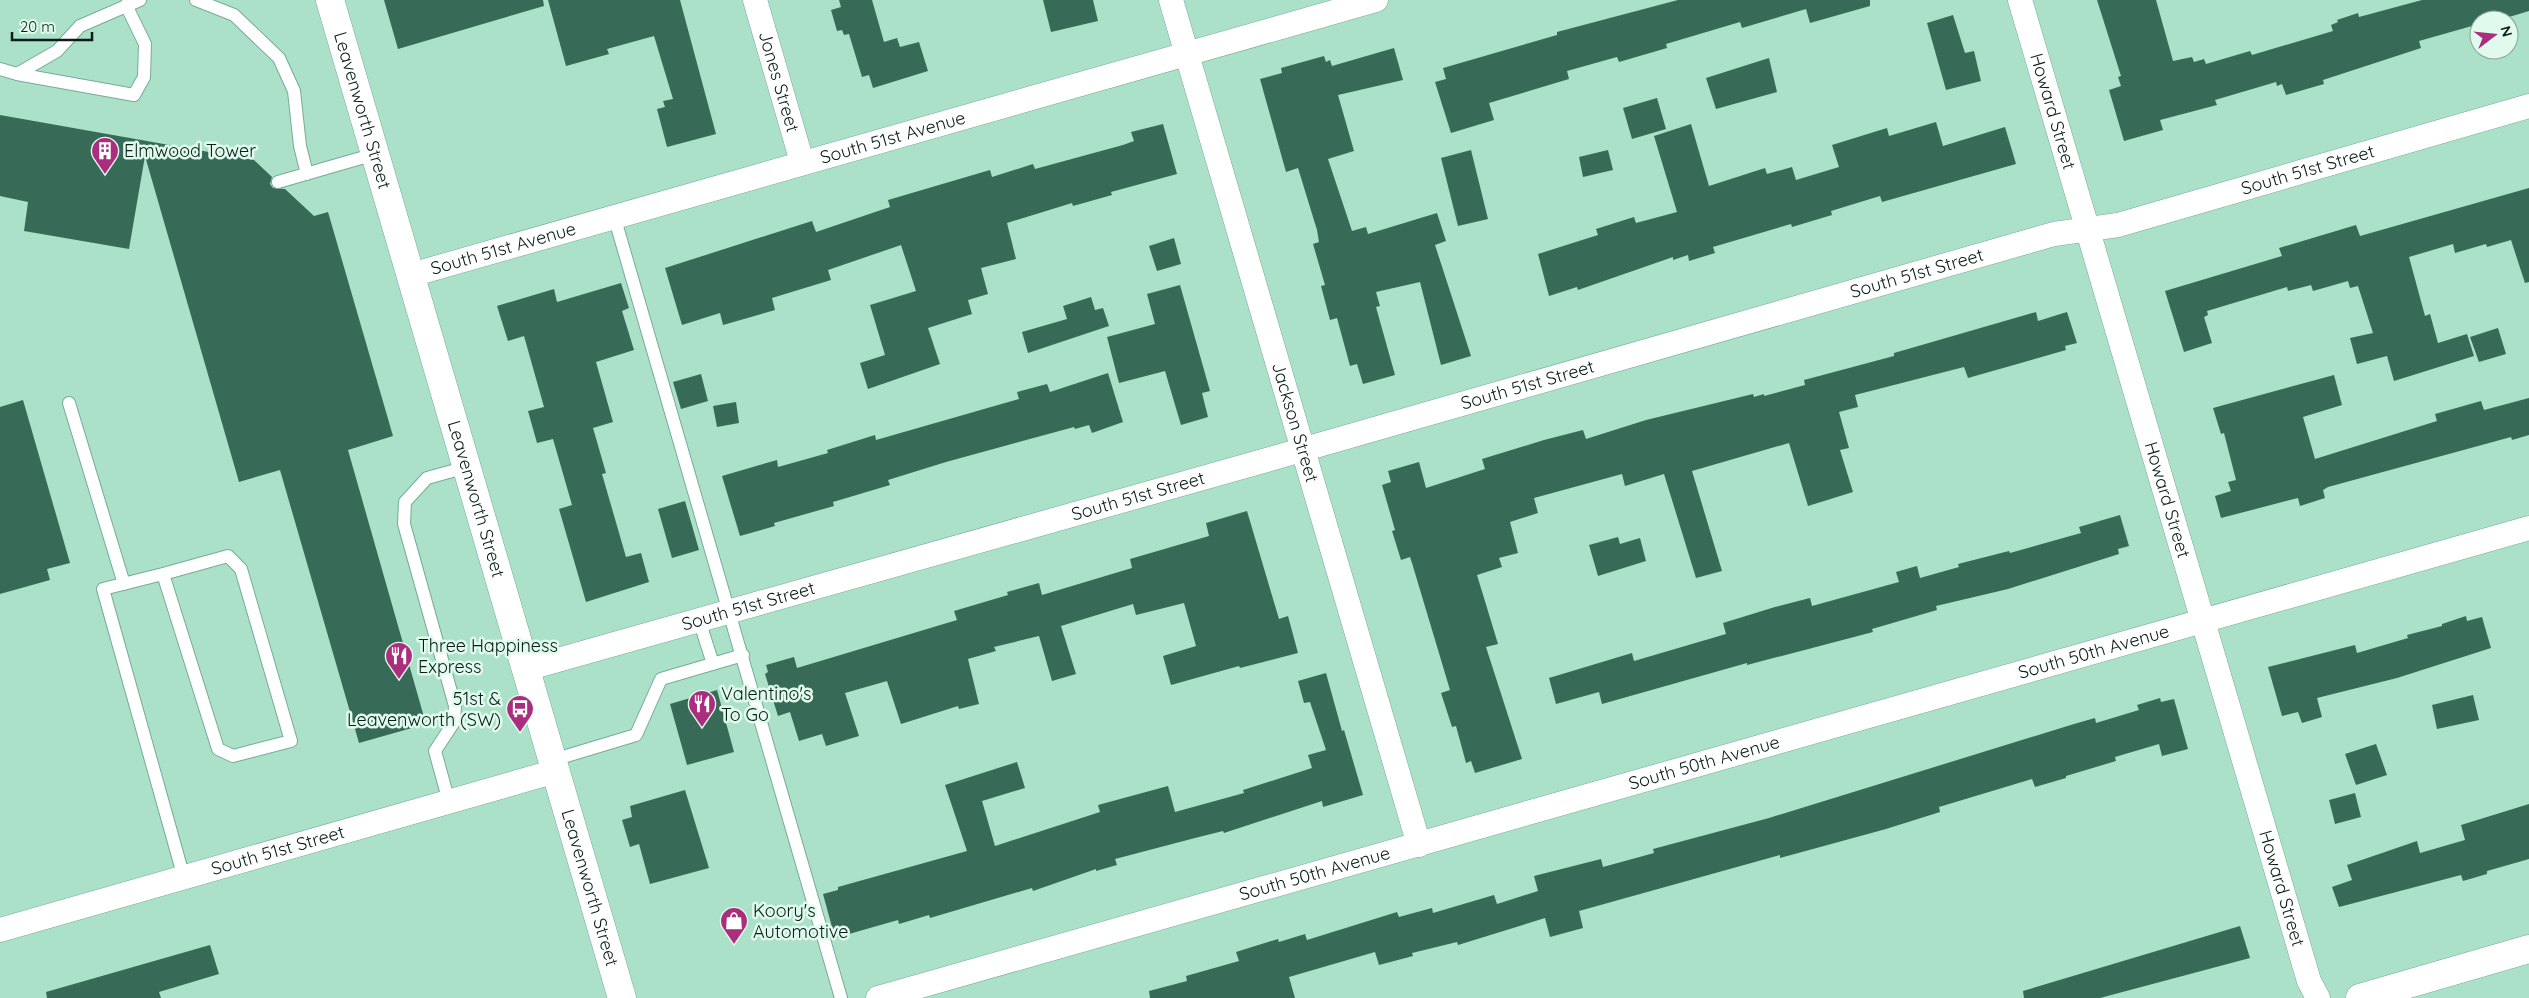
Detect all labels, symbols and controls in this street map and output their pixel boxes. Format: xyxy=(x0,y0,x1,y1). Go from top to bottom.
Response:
scale bar xyxy=(12,10,92,42)
north arrow xyxy=(2469,10,2519,60)
text: 20 m xyxy=(20,17,55,36)
text: N xyxy=(2496,24,2517,39)
street label: Jones Street xyxy=(754,28,805,135)
street label: Leavenworth Street xyxy=(329,29,397,191)
street label: Howard Street xyxy=(2025,50,2081,172)
street label: South 51st Avenue xyxy=(817,106,968,169)
building icon: Elmwood Tower xyxy=(90,136,120,175)
place label: Elmwood Tower xyxy=(124,139,256,162)
street label: South 51st Street xyxy=(2238,139,2377,200)
street label: South 51st Avenue xyxy=(428,217,579,280)
street label: South 51st Street xyxy=(1847,243,1986,303)
street label: South 51st Street xyxy=(1458,355,1597,415)
street label: Jackson Street xyxy=(1267,359,1324,485)
street label: Leavenworth Street xyxy=(443,418,510,580)
street label: Howard Street xyxy=(2140,439,2196,560)
street label: South 51st Street xyxy=(1069,466,1207,526)
street label: South 51st Street xyxy=(679,576,818,636)
street label: South 50th Avenue xyxy=(2015,619,2172,684)
place label: Three Happiness Express xyxy=(418,634,558,678)
restaurant icon: Three Happiness Express xyxy=(384,641,414,680)
place label: Valentino's To Go xyxy=(721,682,811,726)
place label: 51st & Leavenworth (SW) xyxy=(347,687,501,731)
restaurant icon: Valentino's To Go xyxy=(687,689,717,728)
bus stop icon: 51st & Leavenworth (SW) xyxy=(505,694,535,733)
street label: South 50th Avenue xyxy=(1626,730,1782,795)
street label: Leavenworth Street xyxy=(556,806,624,969)
street label: South 51st Street xyxy=(208,820,347,880)
street label: Howard Street xyxy=(2254,827,2310,949)
street label: South 50th Avenue xyxy=(1236,841,1393,906)
place label: Koory's Automotive xyxy=(753,899,848,943)
shop icon: Koory's Automotive xyxy=(719,906,749,945)

